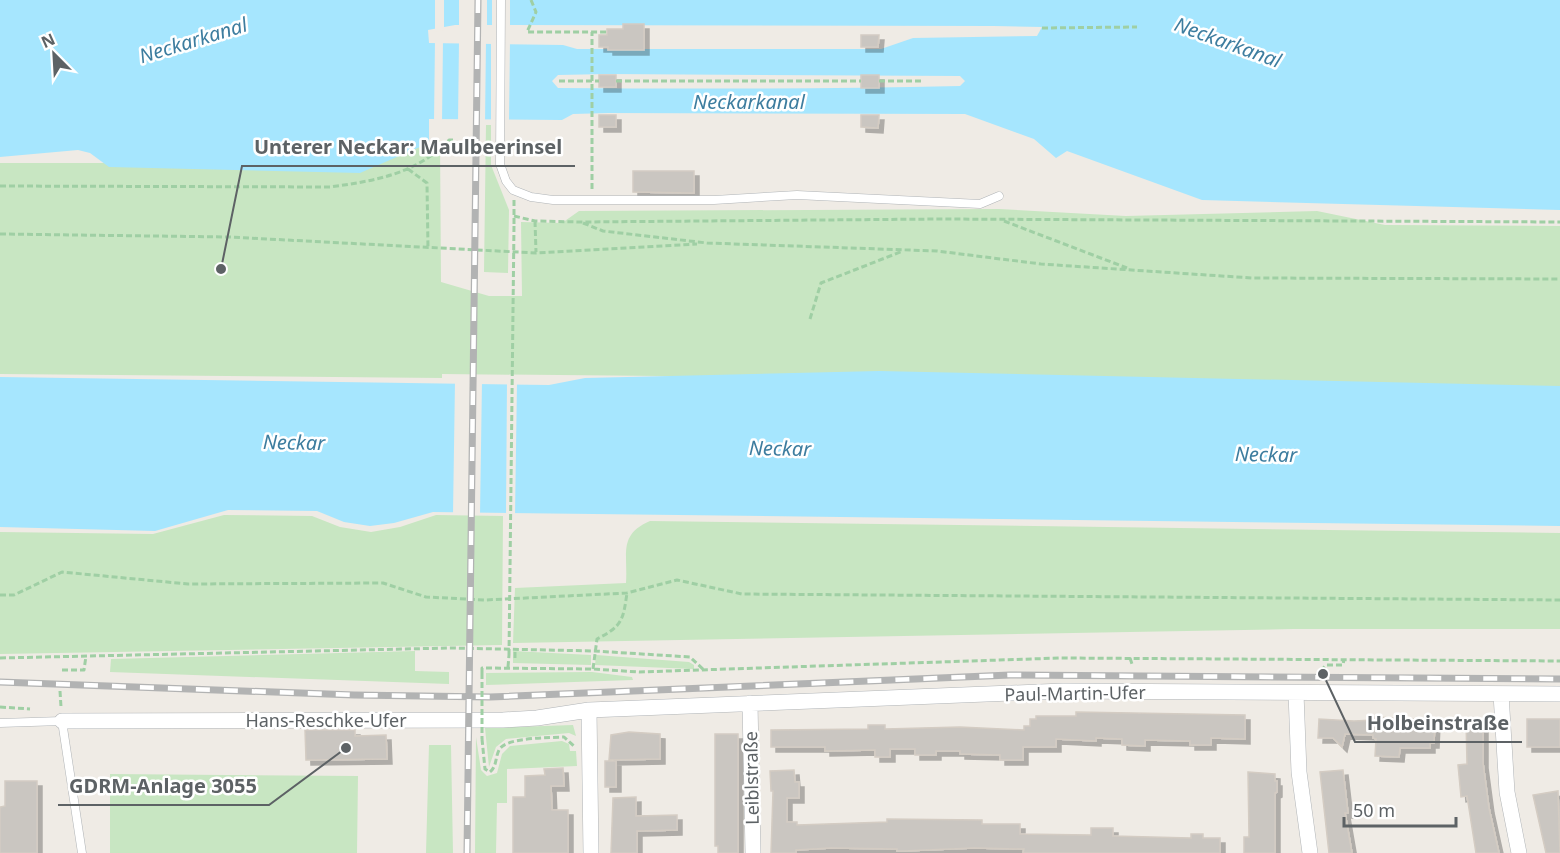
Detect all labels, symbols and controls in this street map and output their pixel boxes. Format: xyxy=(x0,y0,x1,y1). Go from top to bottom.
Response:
water label: Neckarkanal xyxy=(1171,10,1286,74)
water label: Neckarkanal xyxy=(136,11,251,69)
north arrow xyxy=(24,24,84,84)
text: N xyxy=(37,28,58,53)
water label: Neckarkanal xyxy=(693,88,806,115)
callout: Unterer Neckar: Maulbeerinsel xyxy=(242,128,575,166)
text: Unterer Neckar: Maulbeerinsel xyxy=(254,133,562,160)
water label: Neckar xyxy=(263,428,326,456)
water label: Neckar xyxy=(749,434,812,462)
water label: Neckar xyxy=(1235,440,1298,468)
street label: Paul-Martin-Ufer xyxy=(1004,680,1146,706)
callout: Holbeinstraße xyxy=(1355,704,1522,742)
street label: Hans-Reschke-Ufer xyxy=(245,708,407,732)
text: Holbeinstraße xyxy=(1367,709,1509,736)
street label: Leiblstraße xyxy=(738,731,764,825)
callout: GDRM-Anlage 3055 xyxy=(58,767,269,805)
text: GDRM-Anlage 3055 xyxy=(69,772,257,799)
scale bar xyxy=(1344,790,1456,828)
text: 50 m xyxy=(1353,798,1395,822)

